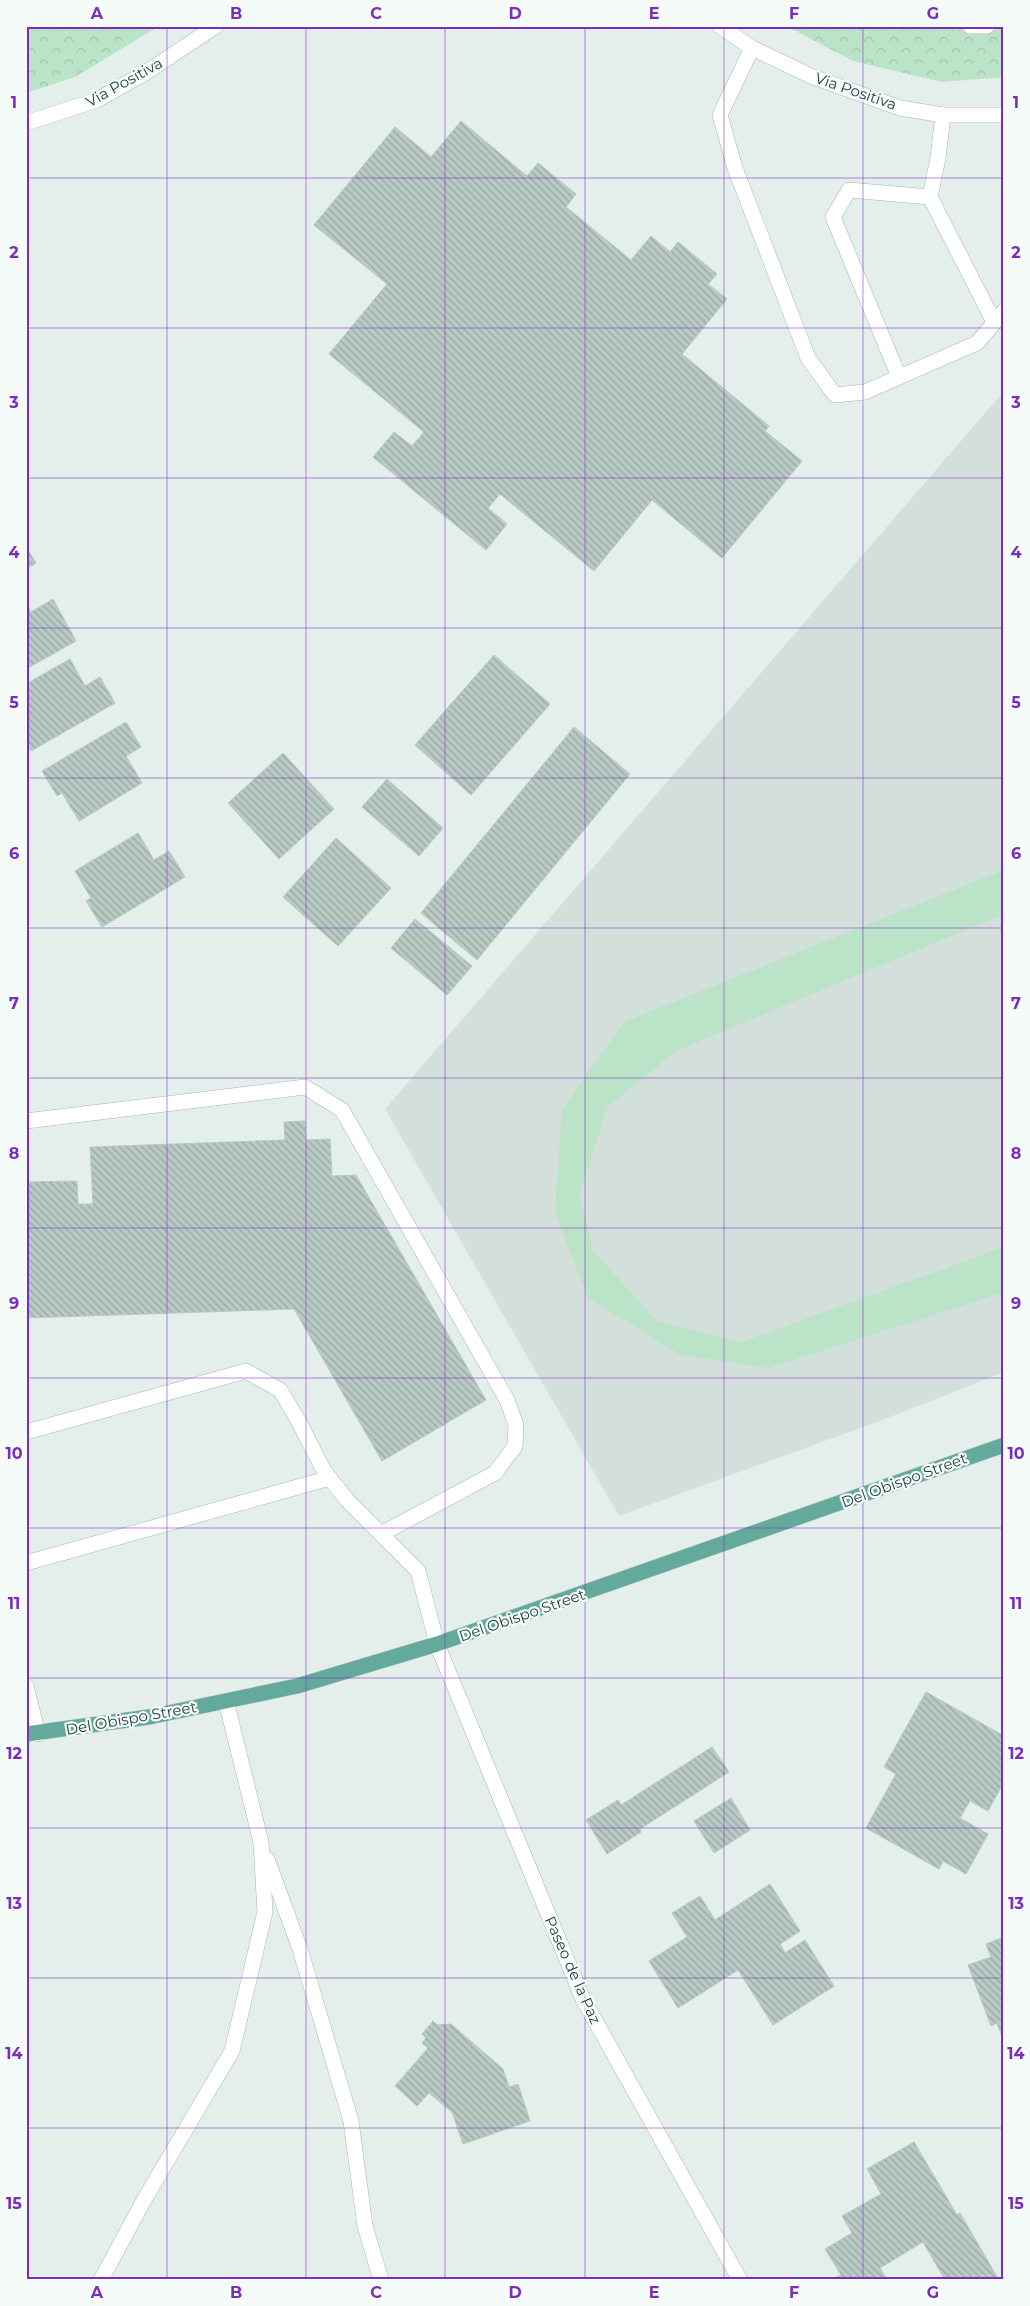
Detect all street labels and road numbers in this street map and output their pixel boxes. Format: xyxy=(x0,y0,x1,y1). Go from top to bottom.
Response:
street label: Via Positiva xyxy=(82,53,166,111)
street label: Via Positiva xyxy=(813,68,899,114)
street label: Del Obispo Street xyxy=(839,1448,969,1512)
street label: Del Obispo Street xyxy=(456,1584,588,1646)
street label: Del Obispo Street xyxy=(64,1697,198,1739)
street label: Paseo de la Paz xyxy=(541,1913,605,2027)

